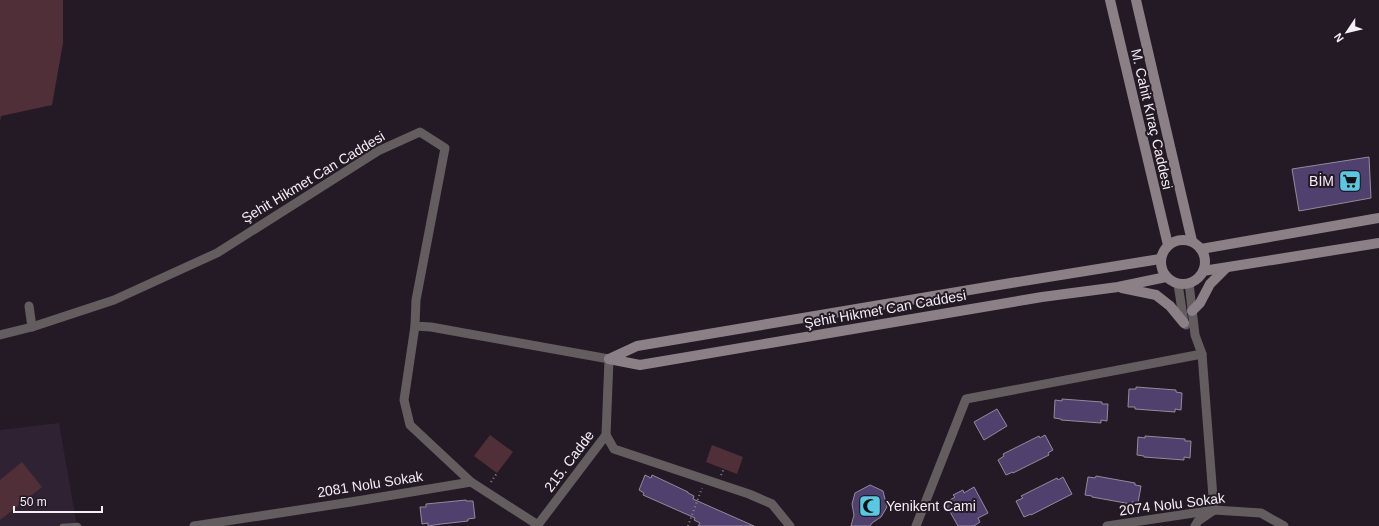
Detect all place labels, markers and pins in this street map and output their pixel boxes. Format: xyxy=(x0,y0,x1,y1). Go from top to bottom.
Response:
supermarket icon: BİM xyxy=(1337,168,1363,194)
place label: BİM xyxy=(1309,172,1334,189)
mosque icon: Yenikent Cami xyxy=(857,493,883,519)
place label: Yenikent Cami xyxy=(886,498,976,514)

